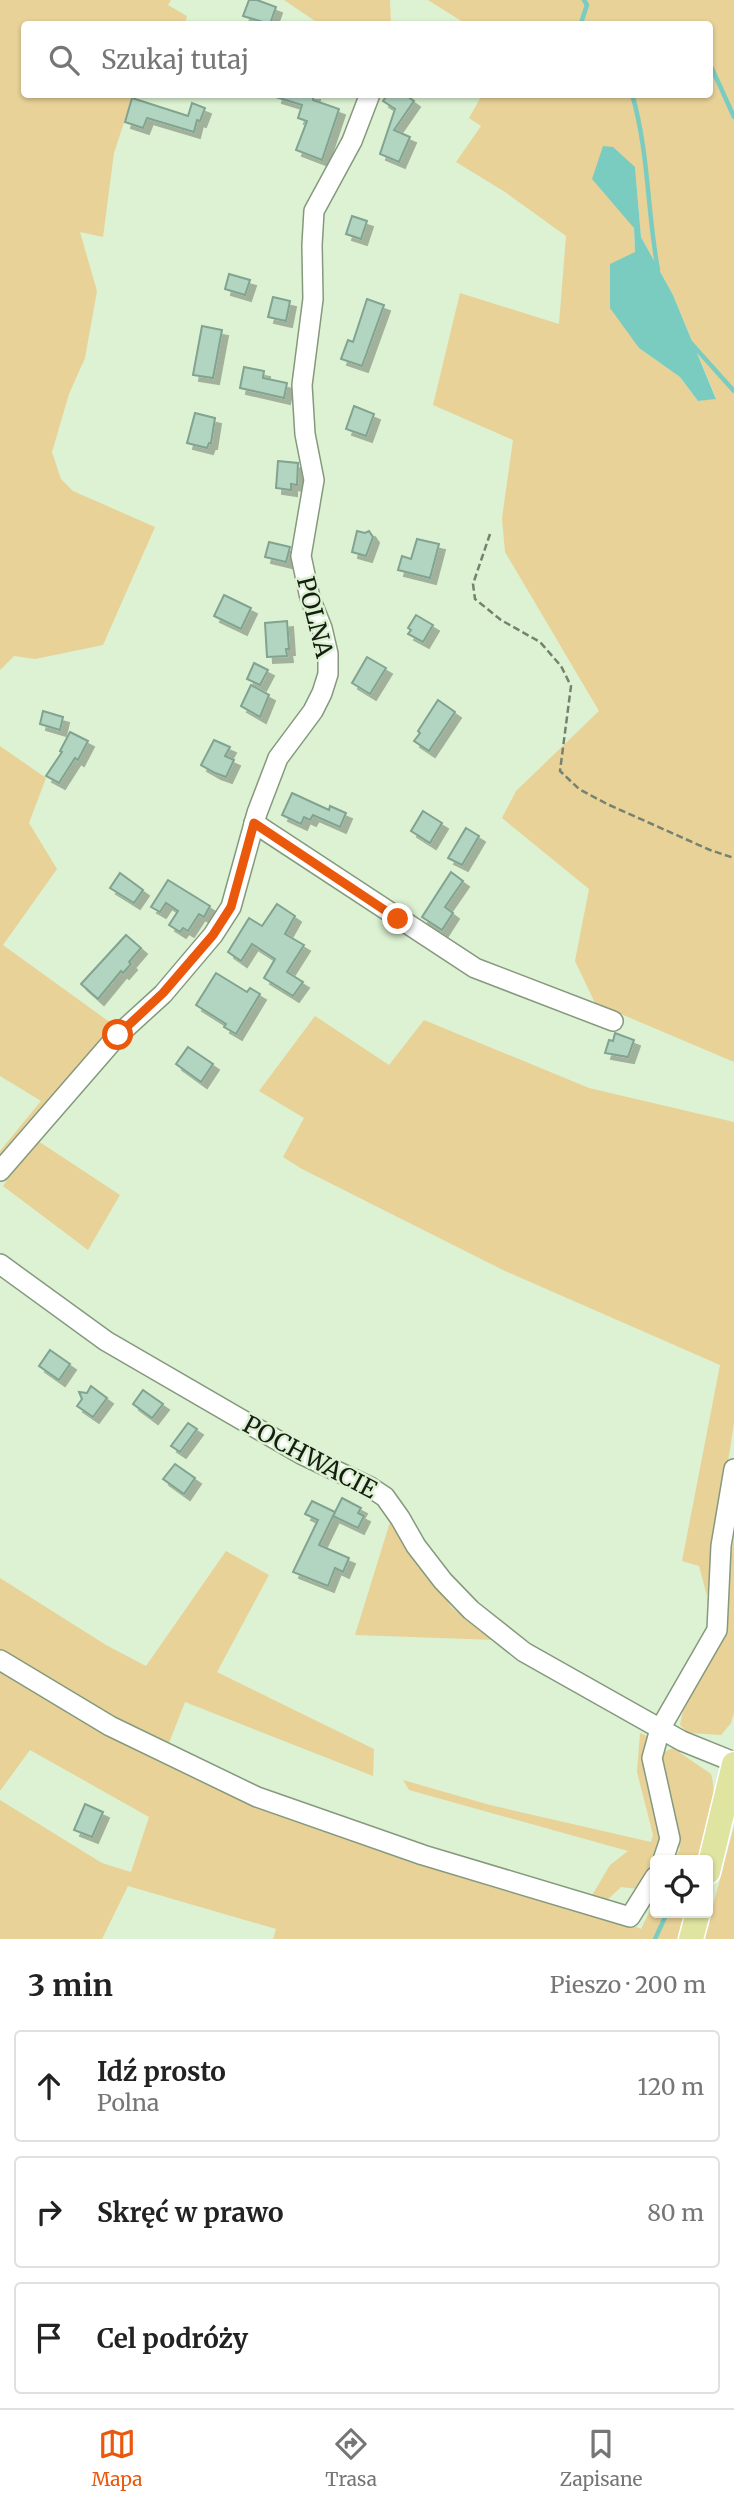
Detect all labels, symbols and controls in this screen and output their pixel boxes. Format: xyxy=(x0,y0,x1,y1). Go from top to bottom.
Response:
search box xyxy=(21,21,713,98)
icon: search xyxy=(45,41,83,79)
text: Szukaj tutaj xyxy=(101,43,249,76)
street label: POLNA xyxy=(290,573,340,662)
route end xyxy=(382,903,413,934)
route start xyxy=(102,1019,133,1050)
street label: POCHWACIE xyxy=(238,1409,383,1506)
map controls xyxy=(650,1855,713,1918)
button: locate xyxy=(650,1855,713,1918)
text: 3 min xyxy=(28,1966,113,2004)
text: Pieszo · 200 m xyxy=(550,1970,706,1999)
text: Idź prosto xyxy=(97,2055,226,2088)
icon: ahead xyxy=(30,2067,68,2105)
text: 120 m xyxy=(638,2072,704,2101)
text: Polna xyxy=(97,2088,159,2117)
icon: right xyxy=(30,2193,68,2231)
text: Skręć w prawo xyxy=(97,2196,284,2229)
text: 80 m xyxy=(647,2198,704,2227)
icon: arrive xyxy=(30,2319,68,2357)
text: Cel podróży xyxy=(97,2322,248,2355)
tab: Mapa xyxy=(91,2425,142,2491)
tab: Trasa xyxy=(325,2425,377,2491)
tab: Zapisane xyxy=(560,2425,643,2491)

